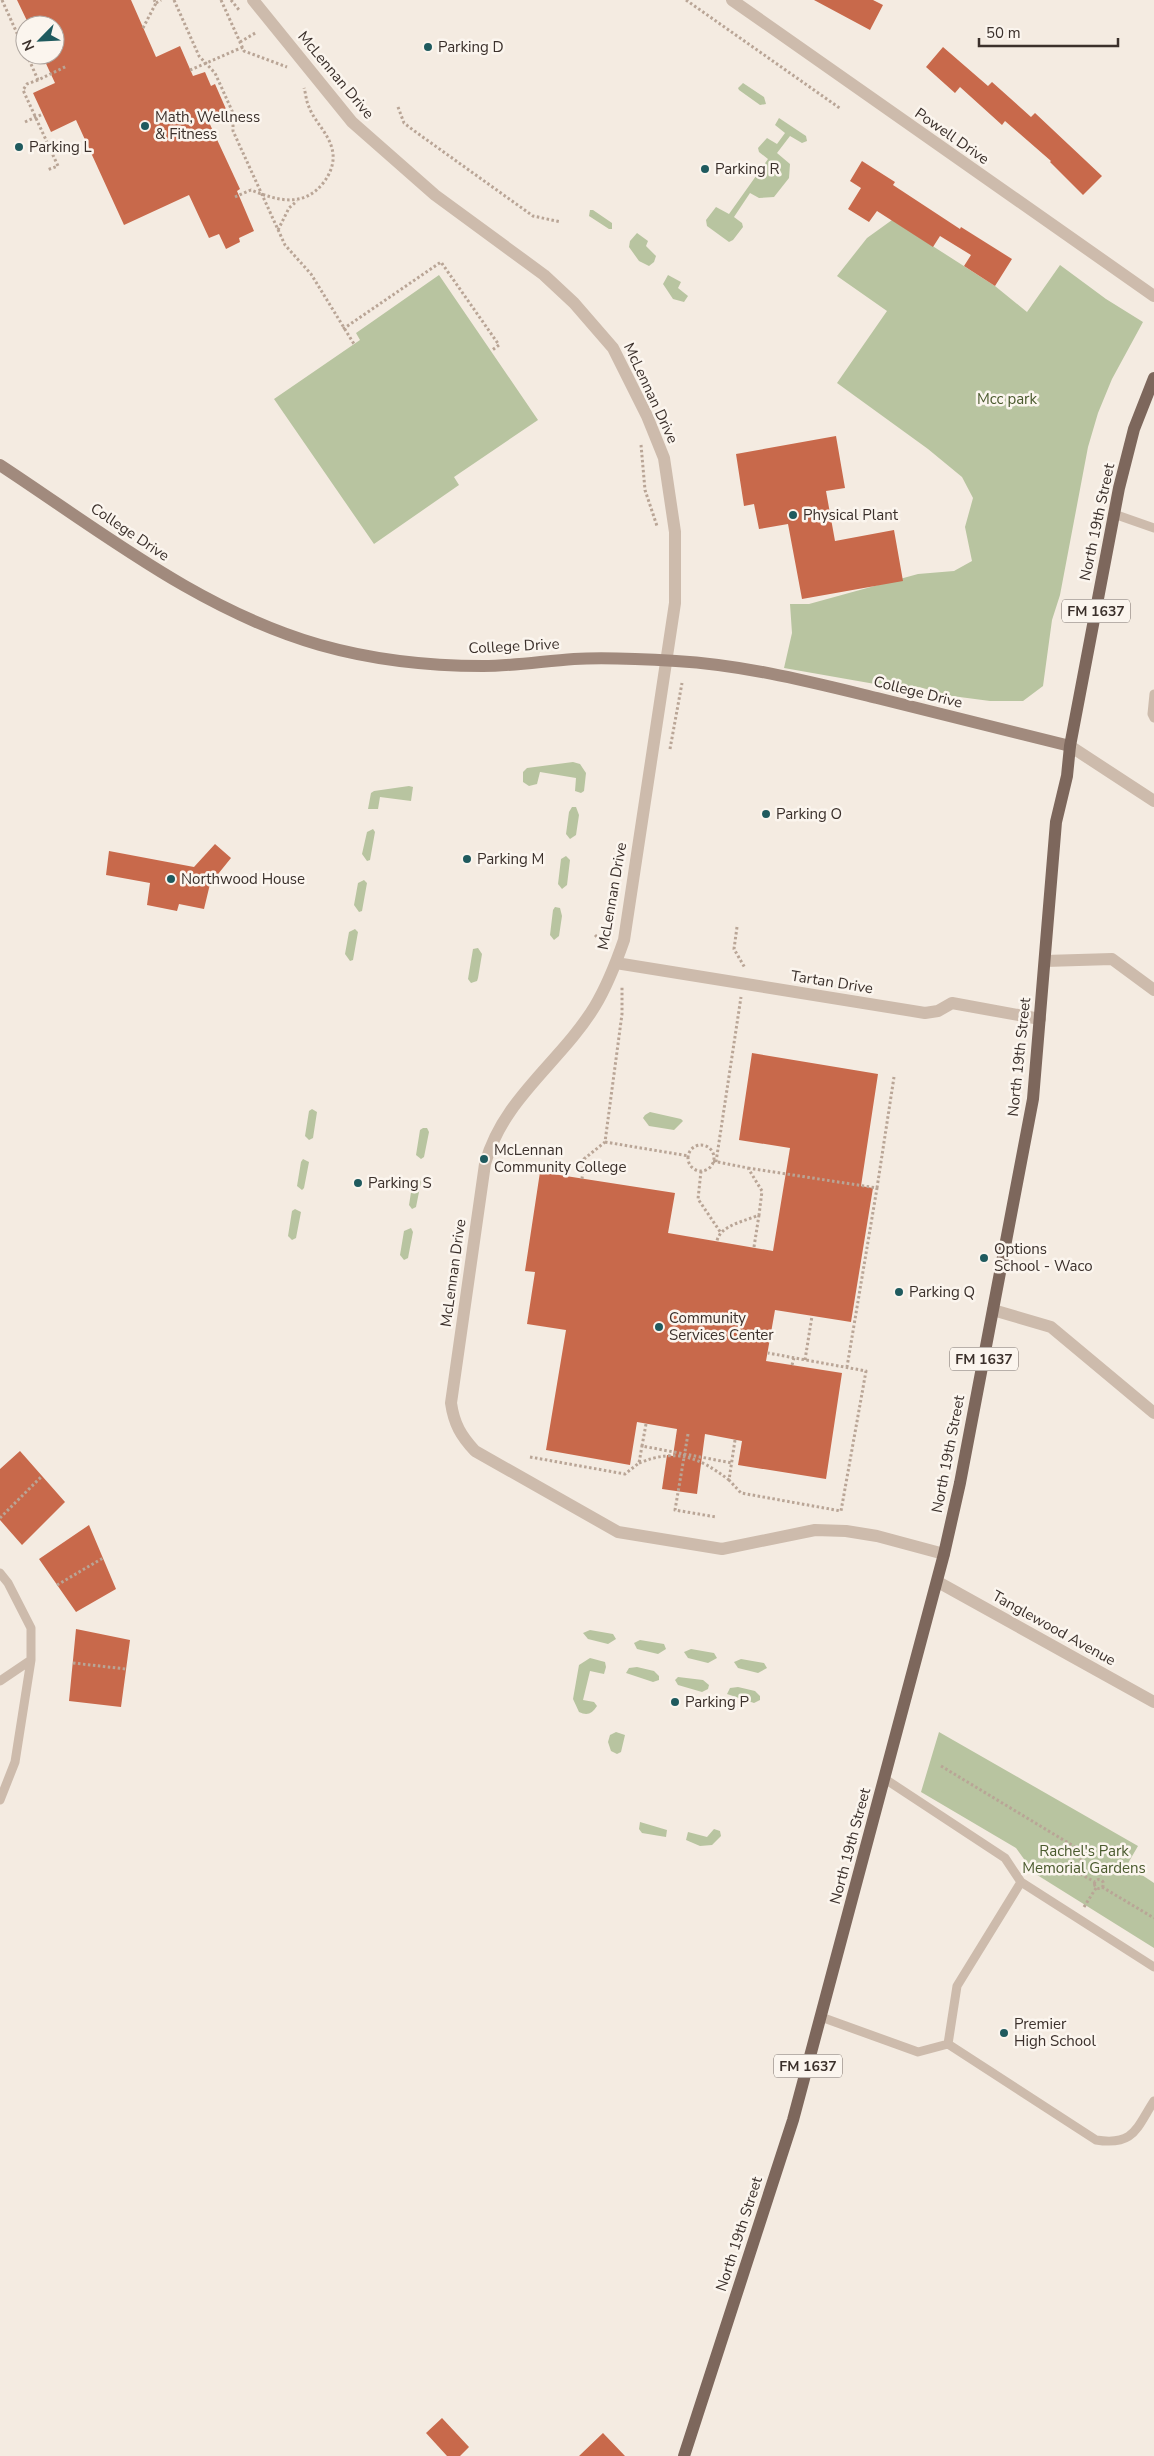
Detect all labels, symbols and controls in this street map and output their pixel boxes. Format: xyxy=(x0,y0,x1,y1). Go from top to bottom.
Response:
north arrow xyxy=(15,15,65,65)
scale bar xyxy=(979,15,1118,47)
text: 50 m xyxy=(986,23,1021,43)
street label: McLennan Drive xyxy=(293,27,379,123)
text: N xyxy=(18,36,39,54)
place label: Parking D xyxy=(438,37,504,57)
marker: Parking D xyxy=(422,41,434,53)
street label: Powell Drive xyxy=(911,103,993,169)
place label: Math, Wellness & Fitness xyxy=(155,107,260,144)
marker: Math, Wellness & Fitness xyxy=(139,120,151,132)
place label: Parking L xyxy=(29,137,92,157)
marker: Parking L xyxy=(13,141,25,153)
place label: Parking R xyxy=(715,159,780,179)
marker: Parking R xyxy=(699,163,711,175)
street label: McLennan Drive xyxy=(619,339,683,447)
park label: Mcc park xyxy=(977,389,1037,409)
street label: North 19th Street xyxy=(1075,461,1119,582)
street label: College Drive xyxy=(87,498,173,566)
place label: Physical Plant xyxy=(803,505,899,525)
marker: Physical Plant xyxy=(787,509,799,521)
road number: FM 1637 xyxy=(1062,600,1130,622)
street label: College Drive xyxy=(468,634,560,658)
street label: College Drive xyxy=(871,671,965,713)
place label: Parking O xyxy=(776,804,842,824)
marker: Parking O xyxy=(760,808,772,820)
street label: McLennan Drive xyxy=(593,841,631,951)
place label: Parking M xyxy=(477,849,544,869)
marker: Parking M xyxy=(461,853,473,865)
place label: Northwood House xyxy=(181,869,305,889)
marker: Northwood House xyxy=(165,873,177,885)
street label: Tartan Drive xyxy=(790,966,874,998)
street label: North 19th Street xyxy=(1003,996,1035,1117)
place label: McLennan Community College xyxy=(494,1140,626,1177)
marker: McLennan Community College xyxy=(478,1153,490,1165)
place label: Parking S xyxy=(368,1173,432,1193)
marker: Parking S xyxy=(352,1177,364,1189)
street label: McLennan Drive xyxy=(436,1218,470,1328)
place label: Options School - Waco xyxy=(994,1239,1093,1276)
marker: Options School - Waco xyxy=(978,1252,990,1264)
place label: Parking Q xyxy=(909,1282,975,1302)
marker: Parking Q xyxy=(893,1286,905,1298)
place label: Community Services Center xyxy=(669,1308,774,1345)
marker: Community Services Center xyxy=(653,1321,665,1333)
road number: FM 1637 xyxy=(950,1348,1018,1370)
street label: North 19th Street xyxy=(927,1393,969,1515)
street label: Tanglewood Avenue xyxy=(989,1586,1119,1670)
place label: Parking P xyxy=(685,1692,750,1712)
marker: Parking P xyxy=(669,1696,681,1708)
street label: North 19th Street xyxy=(825,1785,875,1906)
park label: Rachel's Park Memorial Gardens xyxy=(1022,1841,1146,1878)
place label: Premier High School xyxy=(1014,2014,1096,2051)
marker: Premier High School xyxy=(998,2027,1010,2039)
road number: FM 1637 xyxy=(774,2054,842,2078)
street label: North 19th Street xyxy=(711,2173,767,2294)

